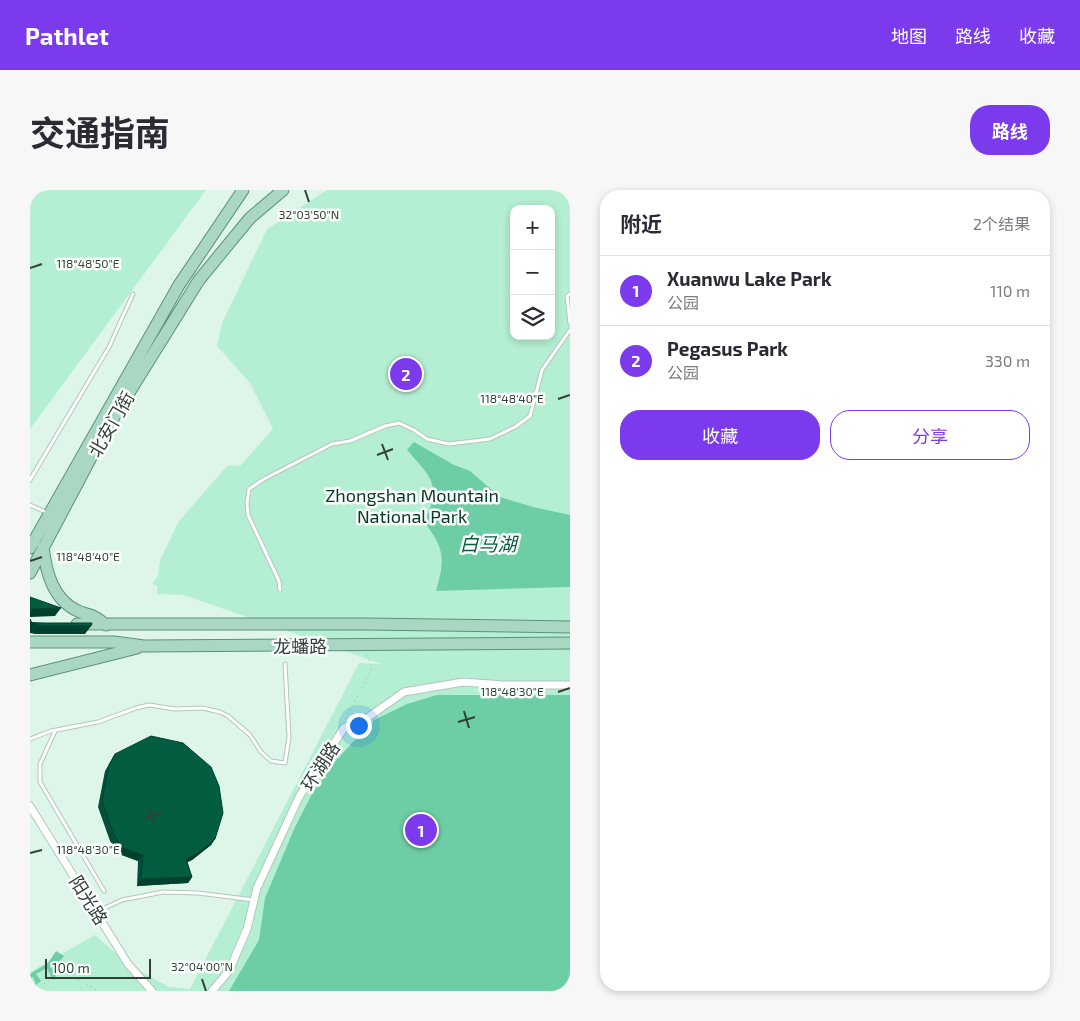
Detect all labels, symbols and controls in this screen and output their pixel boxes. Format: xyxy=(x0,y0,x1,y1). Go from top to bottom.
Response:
text: Pathlet xyxy=(25,21,109,50)
text: 地图 xyxy=(891,25,927,47)
text: 路线 xyxy=(955,25,991,47)
text: 收藏 xyxy=(1019,25,1055,47)
button: 路线 xyxy=(970,105,1050,155)
text: 交通指南 xyxy=(30,111,170,153)
map controls xyxy=(510,205,555,340)
button: + xyxy=(510,205,555,250)
text: 32°03'50"N xyxy=(279,207,339,221)
text: 附近 xyxy=(620,211,662,236)
text: 2个结果 xyxy=(973,214,1030,233)
button: − xyxy=(510,250,555,295)
text: 118°48'50"E xyxy=(57,256,120,270)
text: Xuanwu Lake Park xyxy=(667,267,832,290)
text: 1 xyxy=(633,281,639,300)
text: 110 m xyxy=(990,281,1030,300)
text: 公园 xyxy=(667,293,699,312)
button: layers xyxy=(510,295,555,340)
text: Pegasus Park xyxy=(667,337,788,360)
text: 2 xyxy=(631,351,641,370)
text: 330 m xyxy=(985,351,1030,370)
pin: 2 xyxy=(390,355,422,393)
text: 公园 xyxy=(667,363,699,382)
street label: 北安门街 xyxy=(83,387,139,461)
text: 118°48'40"E xyxy=(480,391,544,405)
button: 收藏 xyxy=(620,410,820,460)
button: 分享 xyxy=(830,410,1030,460)
park label: Zhongshan Mountain National Park xyxy=(325,484,499,527)
water label: 白马湖 xyxy=(459,532,519,555)
text: 118°48'40"E xyxy=(56,549,120,563)
street label: 龙蟠路 xyxy=(273,635,327,657)
text: 118°48'30"E xyxy=(480,684,544,698)
your location xyxy=(346,713,372,739)
street label: 环湖路 xyxy=(296,737,344,795)
pin: 1 xyxy=(405,811,437,849)
text: 118°48'30"E xyxy=(56,842,120,856)
street label: 阳光路 xyxy=(65,871,113,929)
scale bar xyxy=(45,956,151,979)
text: 100 m xyxy=(52,959,90,976)
text: 32°04'00"N xyxy=(171,959,233,973)

